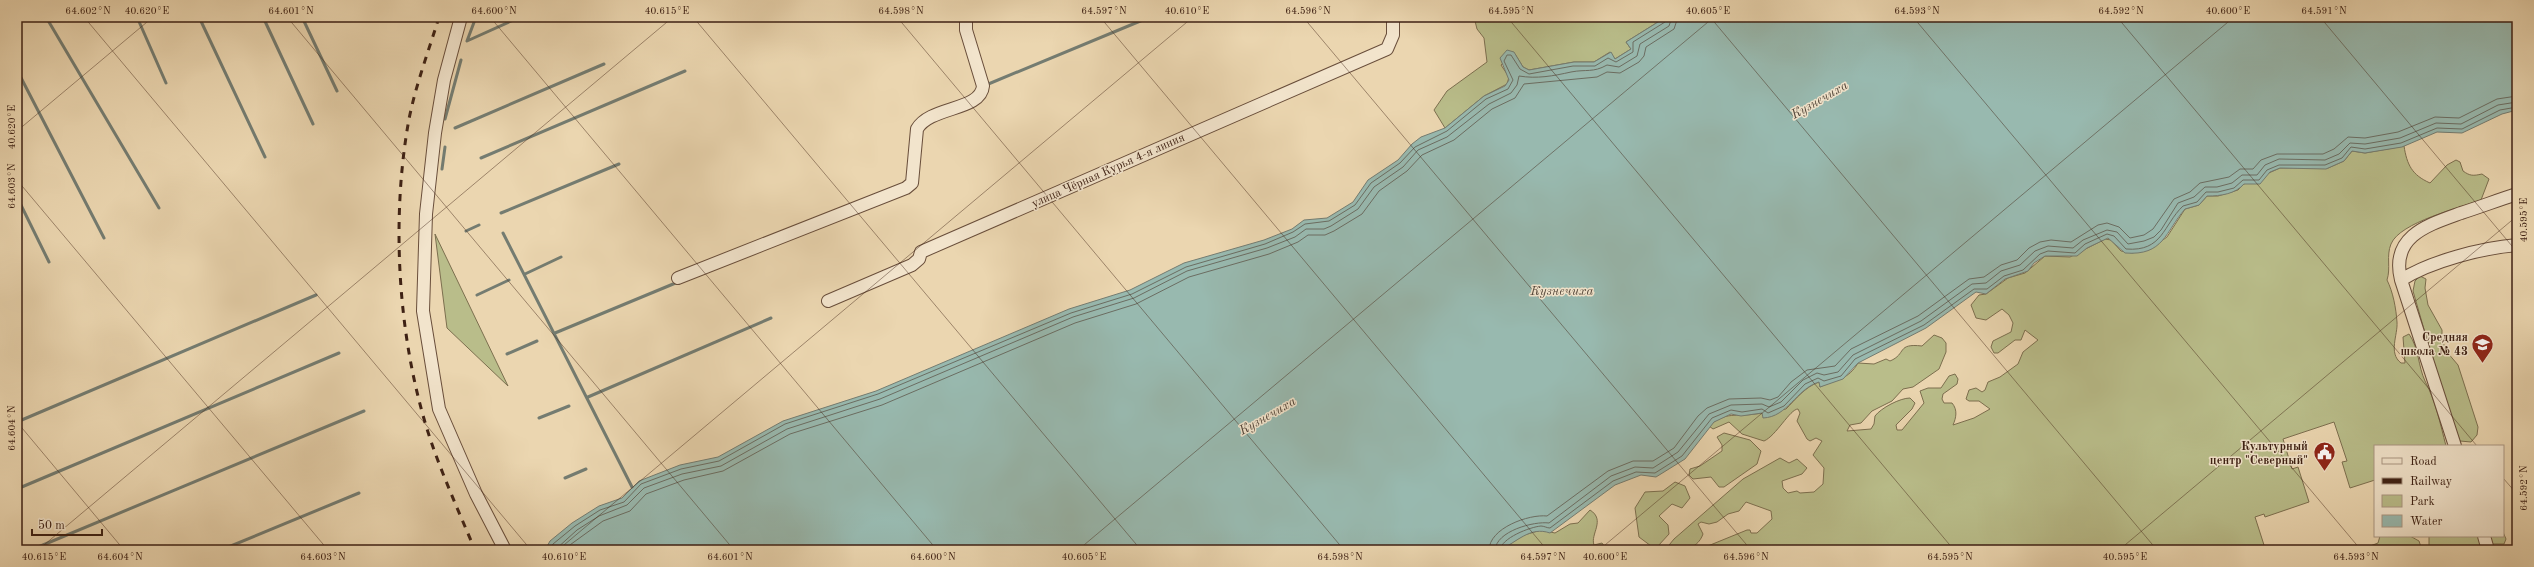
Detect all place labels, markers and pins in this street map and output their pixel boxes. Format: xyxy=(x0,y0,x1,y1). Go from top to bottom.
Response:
school or university icon: Средняя школа № 43 xyxy=(2470,331,2496,364)
place label: Средняя школа № 43 xyxy=(2401,332,2468,358)
public building icon: Культурный центр "Северный" xyxy=(2311,440,2337,473)
place label: Культурный центр "Северный" xyxy=(2210,441,2308,467)

